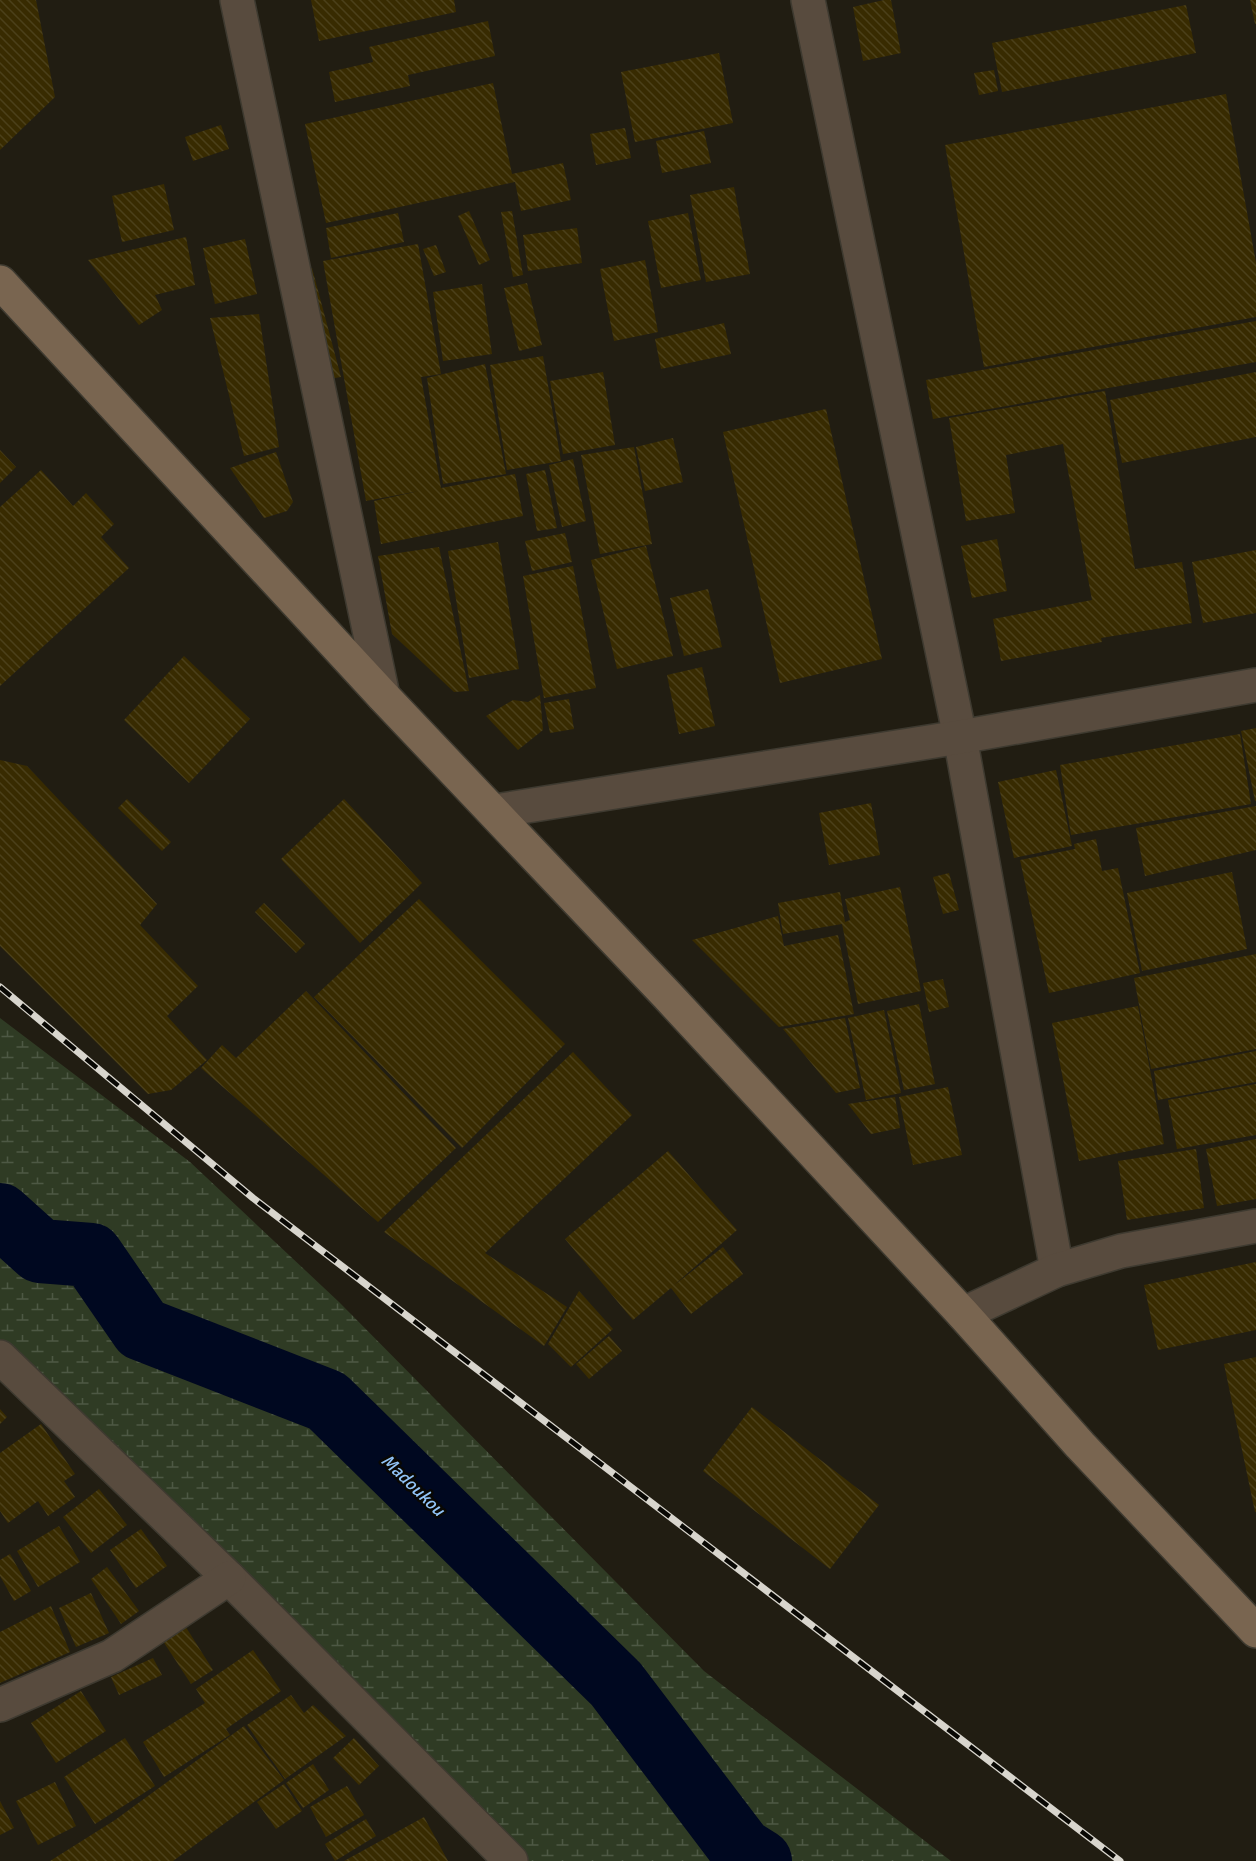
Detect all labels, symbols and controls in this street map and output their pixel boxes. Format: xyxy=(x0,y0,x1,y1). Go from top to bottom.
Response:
water label: Madoukou xyxy=(377,1449,450,1522)

